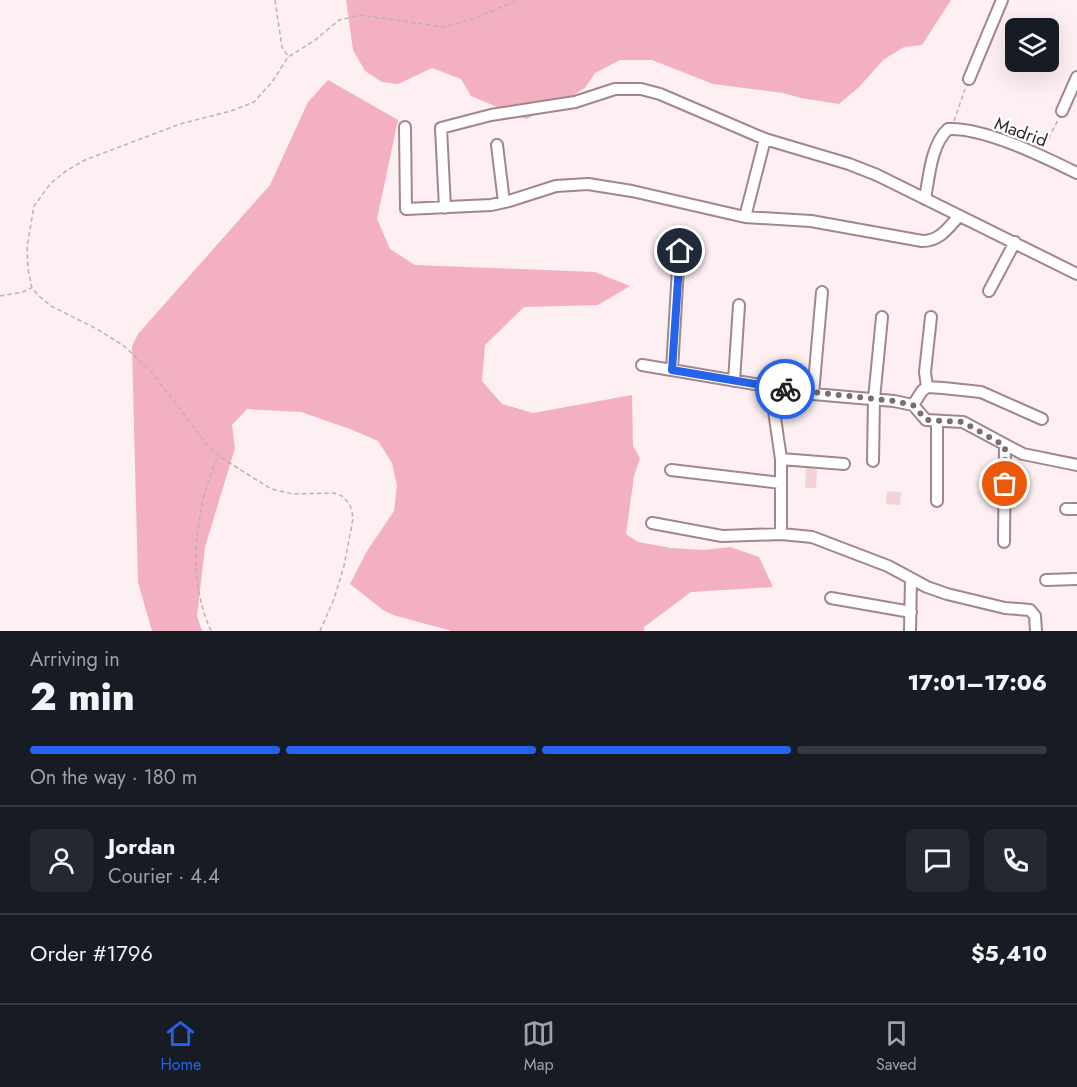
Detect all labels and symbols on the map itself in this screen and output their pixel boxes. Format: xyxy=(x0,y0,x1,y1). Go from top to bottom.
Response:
street label: Madrid xyxy=(991,110,1051,154)
pin xyxy=(654,225,705,276)
courier xyxy=(755,359,815,419)
pin xyxy=(979,458,1030,509)

